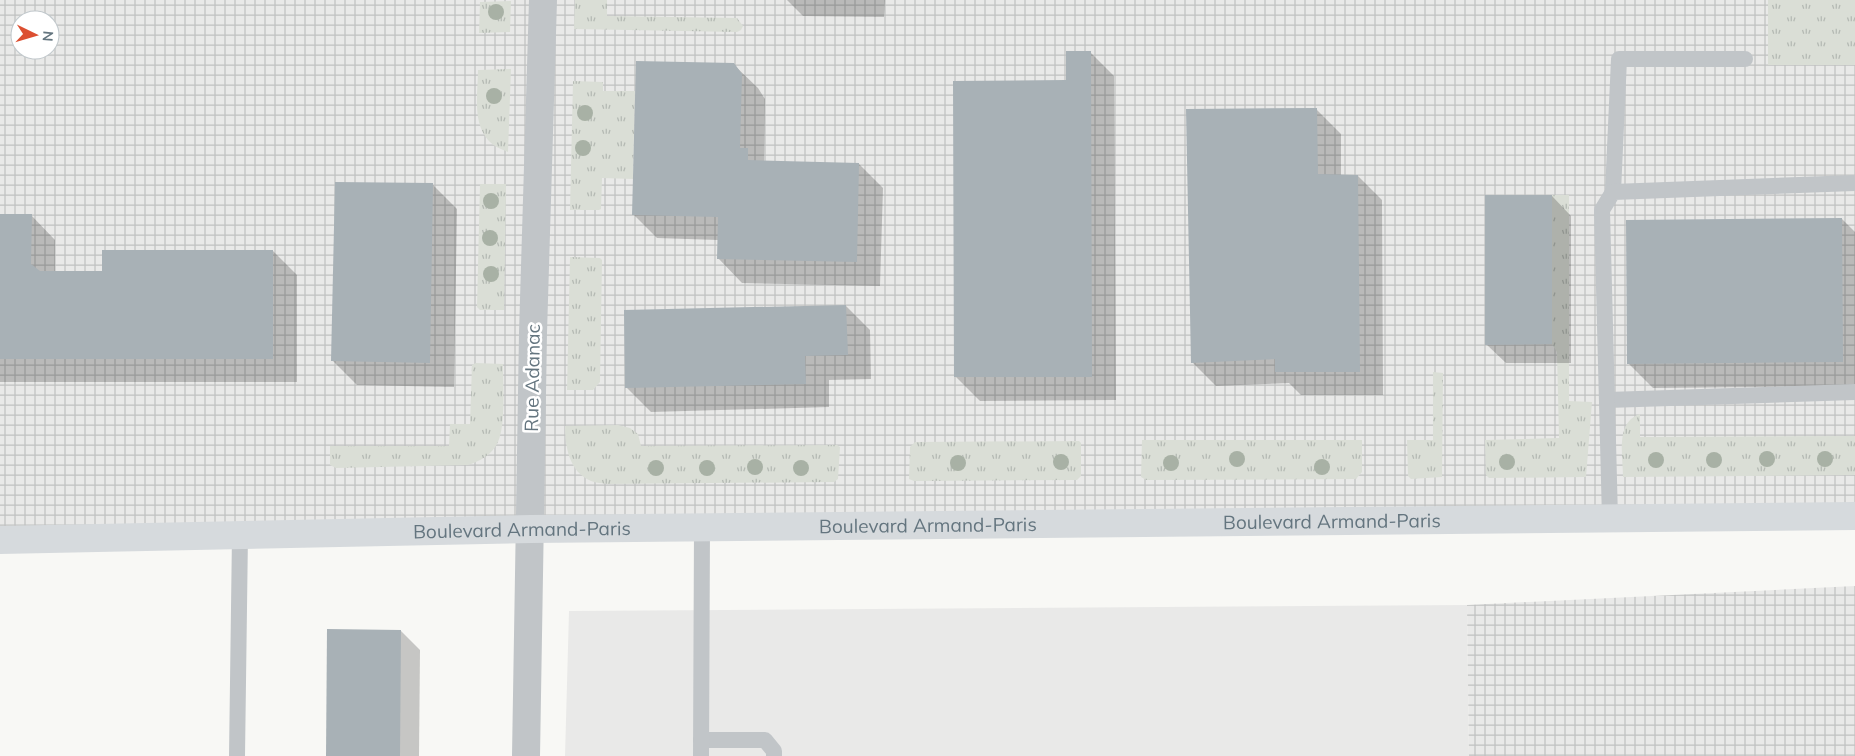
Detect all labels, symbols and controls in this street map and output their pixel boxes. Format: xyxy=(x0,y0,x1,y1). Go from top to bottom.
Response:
north arrow xyxy=(10,10,60,60)
text: N xyxy=(39,30,57,42)
street label: Rue Adanac xyxy=(519,324,545,432)
street label: Boulevard Armand-Paris xyxy=(1223,508,1441,534)
street label: Boulevard Armand-Paris xyxy=(819,512,1037,538)
street label: Boulevard Armand-Paris xyxy=(413,516,631,543)

